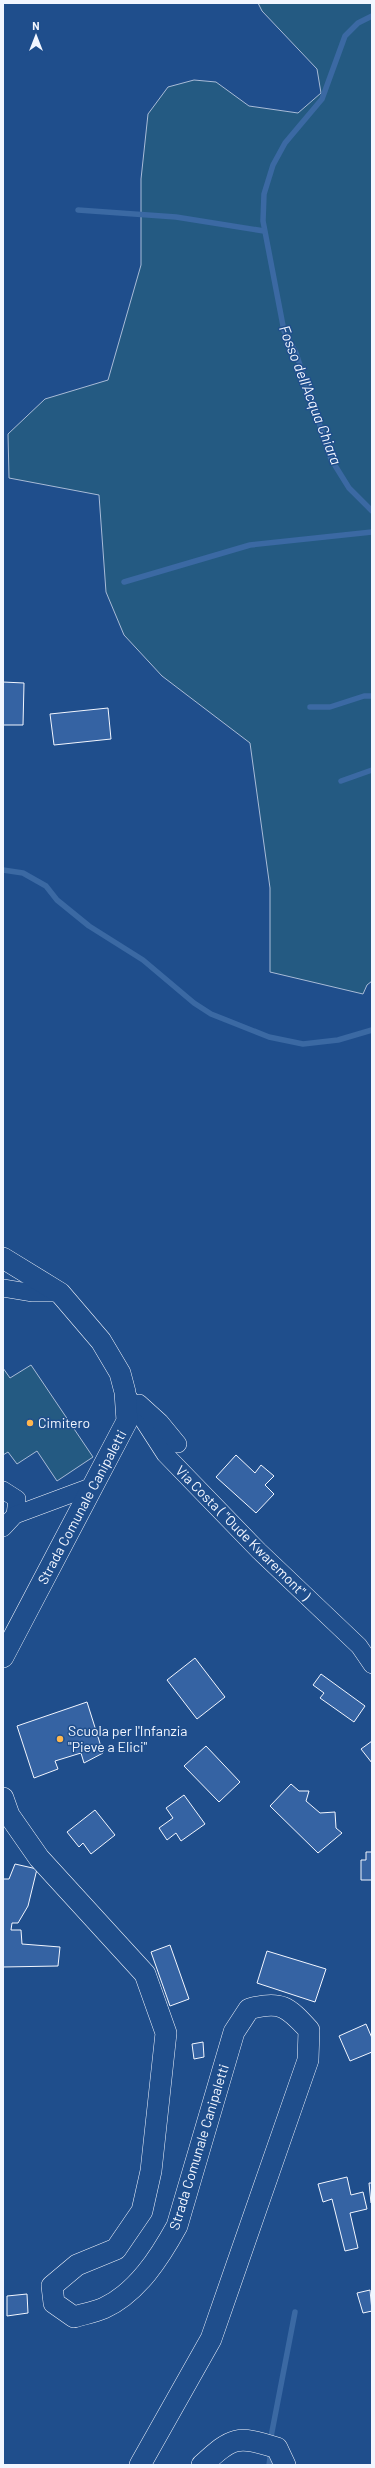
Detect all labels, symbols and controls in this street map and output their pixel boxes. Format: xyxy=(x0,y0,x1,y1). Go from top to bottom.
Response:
north arrow xyxy=(16,16,56,56)
text: N xyxy=(32,19,40,32)
water label: Fosso dell'Acqua Chiara xyxy=(276,322,346,467)
place label: Cimitero xyxy=(38,1414,90,1431)
marker: Cimitero xyxy=(25,1418,35,1428)
street label: Strada Comunale Canipaletti xyxy=(34,1427,130,1587)
street label: Via Costa ( "Oude Kwaremont" ) xyxy=(172,1462,315,1604)
place label: Scuola per l'Infanzia "Pieve a Elici" xyxy=(68,1722,187,1755)
marker: Scuola per l'Infanzia "Pieve a Elici" xyxy=(55,1734,65,1744)
street label: Strada Comunale Canipaletti xyxy=(165,2062,232,2232)

